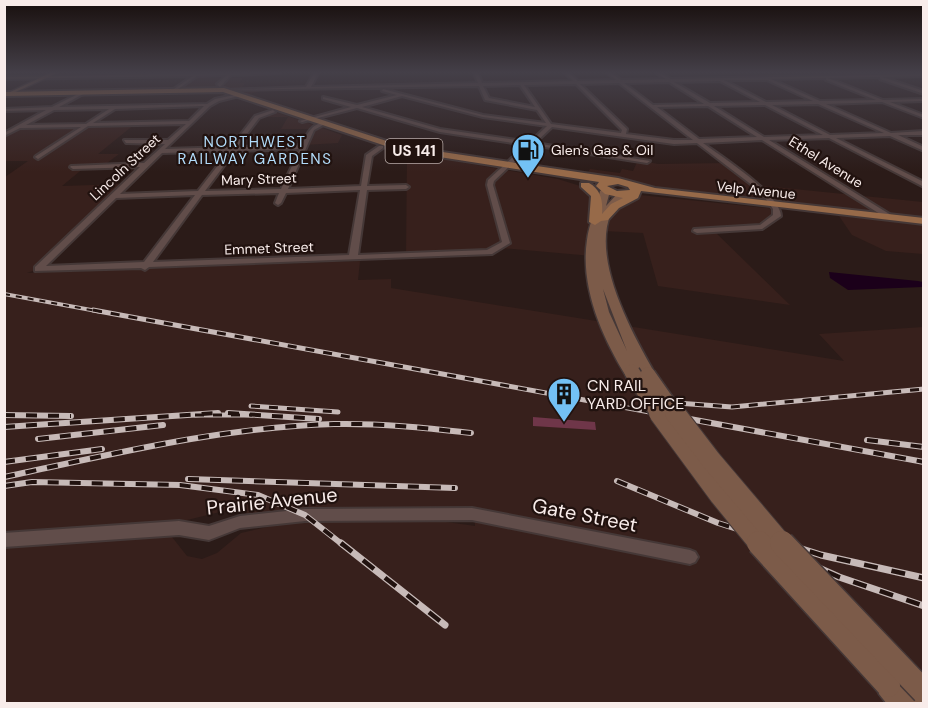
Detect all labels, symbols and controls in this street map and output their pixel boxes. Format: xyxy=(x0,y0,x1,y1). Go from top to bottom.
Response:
street label: Lincoln Street xyxy=(86,130,164,204)
district label: NORTHWEST RAILWAY GARDENS xyxy=(178,132,332,169)
fuel station icon: Glen's Gas & Oil xyxy=(510,132,546,179)
street label: Ethel Avenue xyxy=(786,132,866,192)
road number: US 141 xyxy=(386,139,442,163)
place label: Glen's Gas & Oil xyxy=(551,141,653,159)
street label: Mary Street xyxy=(221,169,297,189)
street label: Velp Avenue xyxy=(715,177,797,203)
street label: Emmet Street xyxy=(224,237,314,259)
place label: CN RAIL YARD OFFICE xyxy=(587,375,684,414)
building icon: CN RAIL YARD OFFICE xyxy=(546,376,582,423)
street label: Prairie Avenue xyxy=(205,481,339,521)
street label: Gate Street xyxy=(530,492,640,538)

